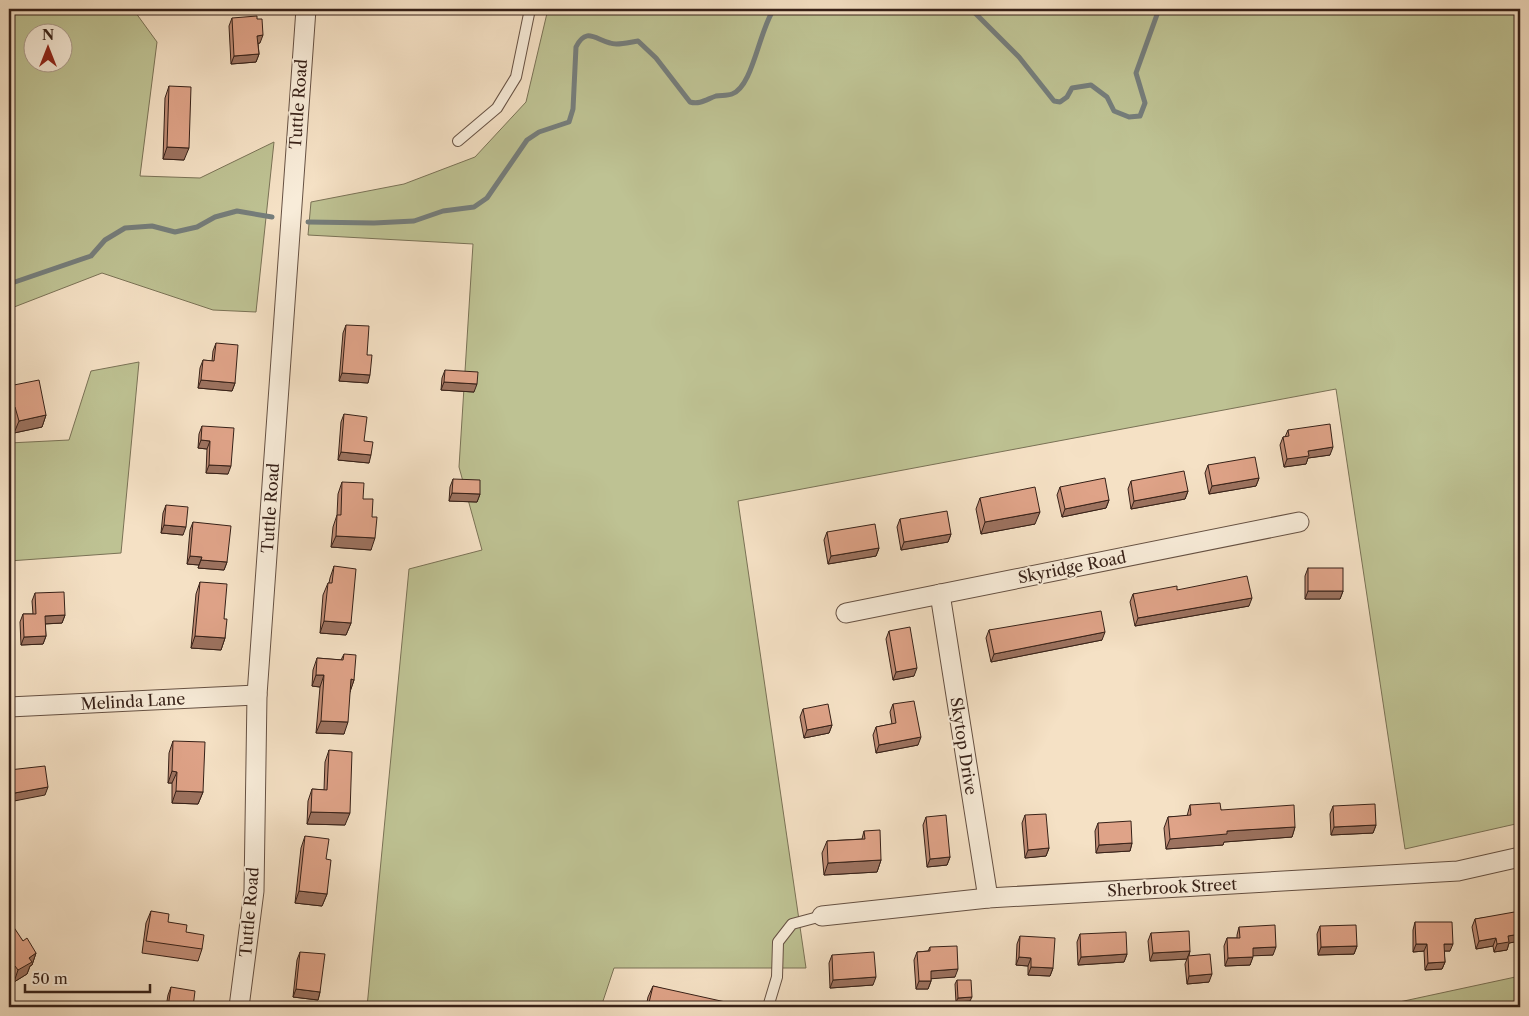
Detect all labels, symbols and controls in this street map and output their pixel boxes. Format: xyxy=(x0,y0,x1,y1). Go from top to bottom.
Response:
north arrow xyxy=(22,22,72,72)
text: N xyxy=(42,26,54,44)
street label: Tuttle Road xyxy=(285,58,311,150)
street label: Tuttle Road xyxy=(257,462,283,554)
street label: Skyridge Road xyxy=(1016,547,1128,587)
street label: Melinda Lane xyxy=(80,688,186,714)
street label: Skytop Drive xyxy=(946,696,982,796)
street label: Tuttle Road xyxy=(235,866,263,958)
street label: Sherbrook Street xyxy=(1107,874,1238,900)
scale bar xyxy=(25,961,150,993)
text: 50 m xyxy=(32,969,68,988)

